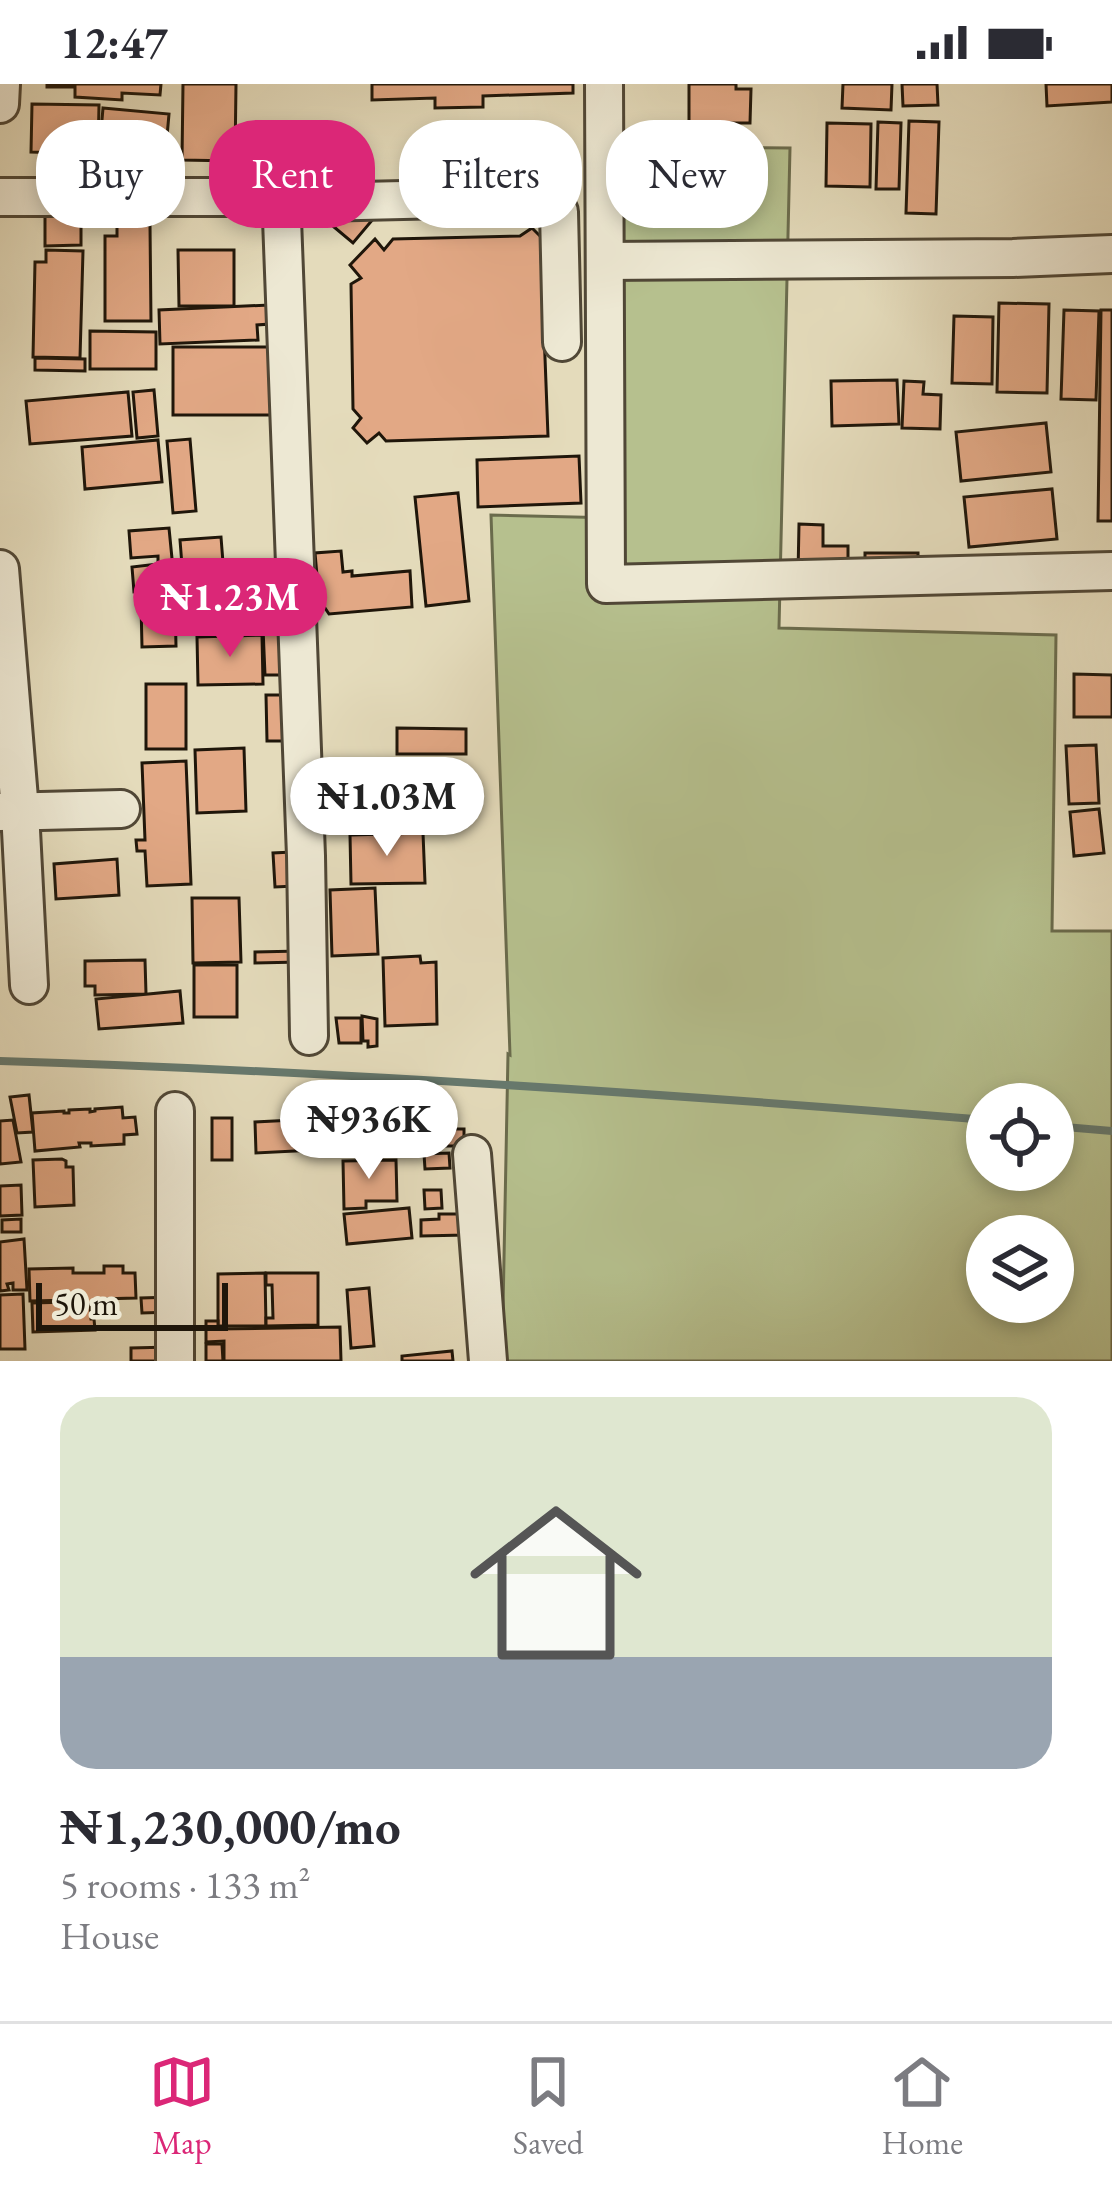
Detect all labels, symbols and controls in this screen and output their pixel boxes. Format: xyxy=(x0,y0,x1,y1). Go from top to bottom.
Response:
text: 12:47 xyxy=(60,13,168,71)
chip: Buy xyxy=(36,120,185,228)
chip: Rent xyxy=(209,120,375,228)
chip: Filters xyxy=(399,120,582,228)
chip: New xyxy=(606,120,768,228)
pin: ₦1.23M xyxy=(132,558,328,660)
text: ₦1.23M xyxy=(160,571,300,622)
pin: ₦1.03M xyxy=(289,757,485,859)
text: ₦1.03M xyxy=(317,770,457,821)
pin: ₦936K xyxy=(285,1080,453,1182)
map controls xyxy=(966,1083,1074,1323)
button: locate xyxy=(966,1083,1074,1191)
text: ₦936K xyxy=(307,1093,431,1144)
button: layers xyxy=(966,1215,1074,1323)
scale bar xyxy=(36,1277,228,1330)
text: 50 m xyxy=(54,1282,118,1325)
icon: home xyxy=(448,1475,664,1691)
text: ₦1,230,000/mo xyxy=(60,1793,401,1859)
text: 5 rooms · 133 m² xyxy=(60,1859,311,1910)
text: House xyxy=(60,1910,159,1961)
tab: Map xyxy=(149,2049,215,2164)
tab: Saved xyxy=(513,2049,584,2164)
tab: Home xyxy=(881,2049,963,2164)

